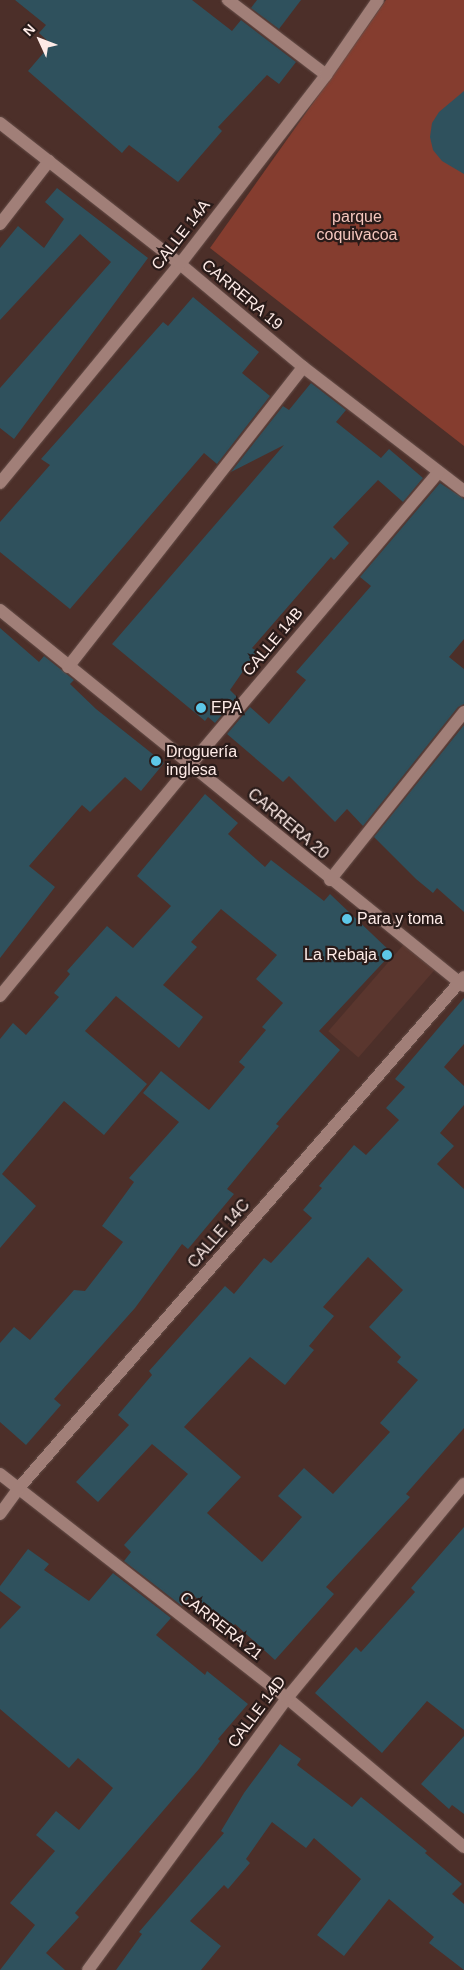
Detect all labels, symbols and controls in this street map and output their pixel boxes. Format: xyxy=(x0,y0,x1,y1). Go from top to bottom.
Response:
north arrow xyxy=(15,15,65,65)
text: N xyxy=(20,21,38,39)
street label: CALLE 14A xyxy=(148,196,214,274)
park label: parque coquivacoa xyxy=(317,207,397,245)
street label: CARRERA 19 xyxy=(197,255,287,335)
street label: CALLE 14B xyxy=(239,604,307,680)
place label: EPA xyxy=(211,698,242,718)
marker: EPA xyxy=(195,702,207,714)
place label: Droguería inglesa xyxy=(166,742,237,780)
marker: Droguería inglesa xyxy=(150,755,162,767)
street label: CARRERA 20 xyxy=(243,784,333,864)
place label: Para y toma xyxy=(357,909,443,929)
marker: Para y toma xyxy=(341,913,353,925)
place label: La Rebaja xyxy=(304,945,377,965)
marker: La Rebaja xyxy=(381,949,393,961)
street label: CALLE 14C xyxy=(184,1196,254,1272)
street label: CARRERA 21 xyxy=(176,1588,266,1664)
street label: CALLE 14D xyxy=(224,1672,290,1752)

